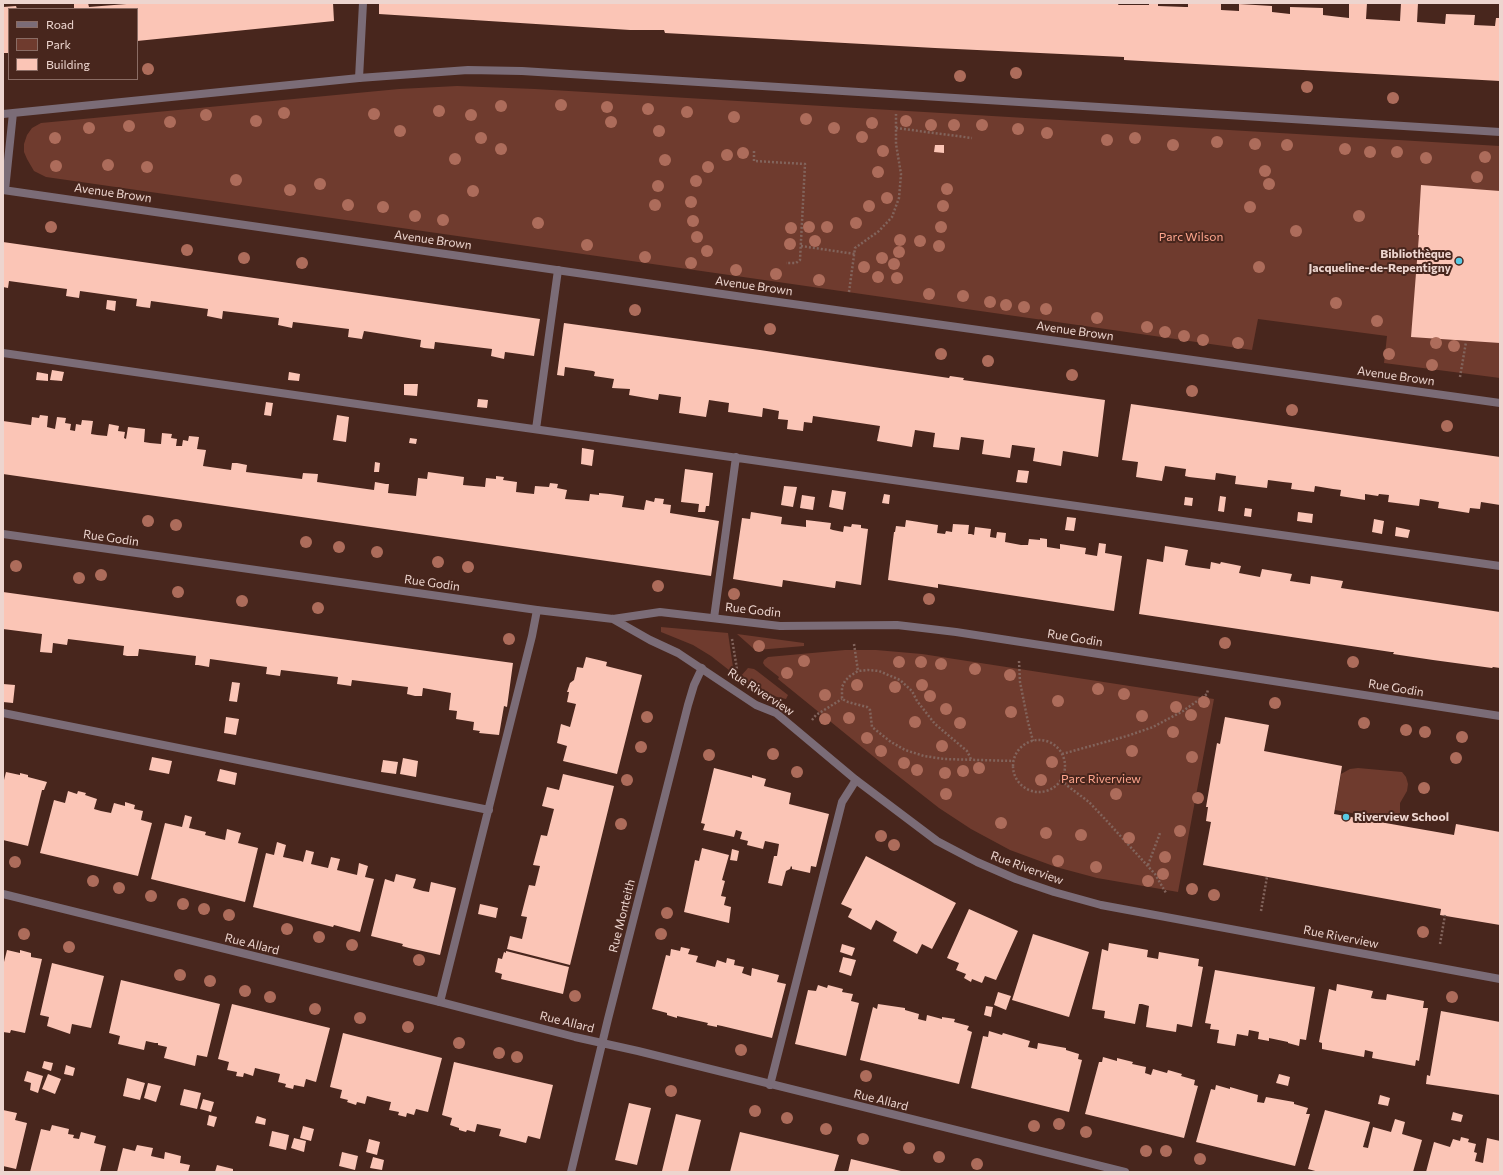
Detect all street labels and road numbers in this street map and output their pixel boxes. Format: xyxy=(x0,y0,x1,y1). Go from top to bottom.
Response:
street label: Avenue Brown xyxy=(73,180,153,206)
street label: Avenue Brown xyxy=(393,227,473,253)
street label: Avenue Brown xyxy=(714,273,794,299)
street label: Avenue Brown xyxy=(1035,318,1115,344)
street label: Avenue Brown xyxy=(1356,363,1436,389)
street label: Rue Godin xyxy=(82,527,140,549)
street label: Rue Godin xyxy=(403,572,461,594)
street label: Rue Godin xyxy=(724,600,782,620)
street label: Rue Godin xyxy=(1046,626,1104,650)
street label: Rue Riverview xyxy=(725,665,797,719)
street label: Rue Godin xyxy=(1367,676,1425,700)
street label: Rue Riverview xyxy=(989,848,1065,888)
street label: Rue Monteith xyxy=(606,878,638,954)
street label: Rue Riverview xyxy=(1302,923,1380,951)
street label: Rue Allard xyxy=(223,930,281,958)
street label: Rue Allard xyxy=(538,1008,596,1036)
street label: Rue Allard xyxy=(852,1086,910,1114)

